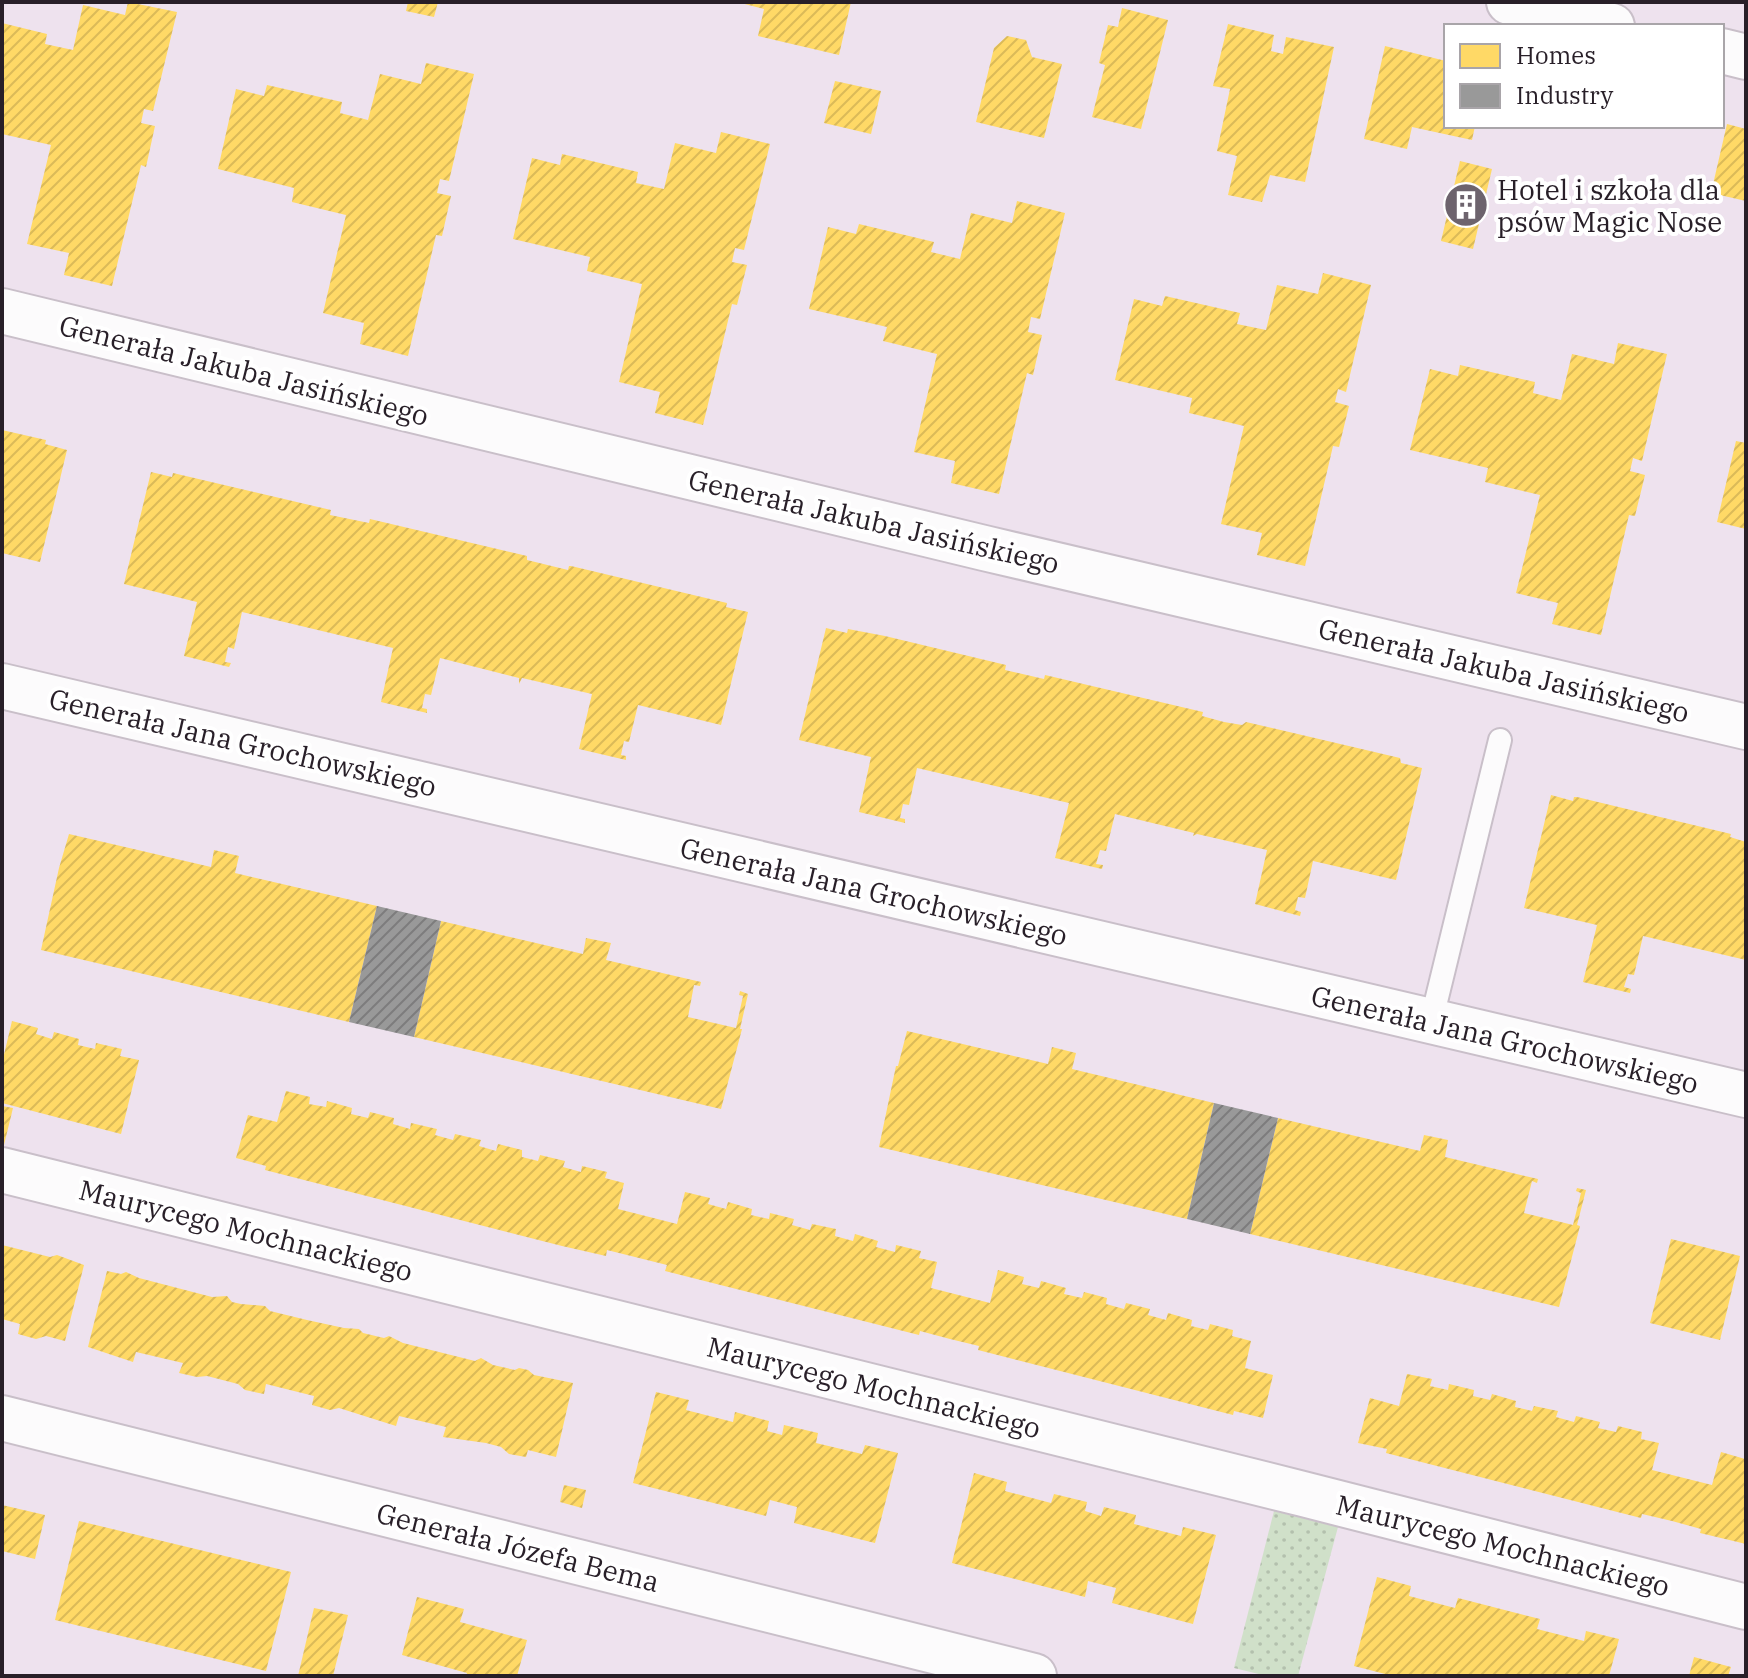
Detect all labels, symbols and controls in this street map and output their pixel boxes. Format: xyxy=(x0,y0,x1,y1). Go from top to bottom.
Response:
legend xyxy=(1444,24,1724,128)
text: Homes xyxy=(1516,39,1596,71)
text: Industry xyxy=(1516,79,1613,111)
place label: Hotel i szkoła dla psów Magic Nose xyxy=(1497,171,1722,240)
building icon: Hotel i szkoła dla psów Magic Nose xyxy=(1442,181,1490,229)
street label: Generała Jakuba Jasińskiego xyxy=(55,306,433,434)
street label: Generała Jakuba Jasińskiego xyxy=(685,460,1063,582)
street label: Generała Jakuba Jasińskiego xyxy=(1315,609,1693,731)
street label: Generała Jana Grochowskiego xyxy=(46,679,440,805)
street label: Generała Jana Grochowskiego xyxy=(677,828,1071,954)
street label: Generała Jana Grochowskiego xyxy=(1308,976,1702,1102)
street label: Maurycego Mochnackiego xyxy=(75,1171,417,1289)
street label: Maurycego Mochnackiego xyxy=(703,1328,1045,1446)
street label: Maurycego Mochnackiego xyxy=(1332,1486,1674,1604)
street label: Generała Józefa Bema xyxy=(373,1494,663,1600)

